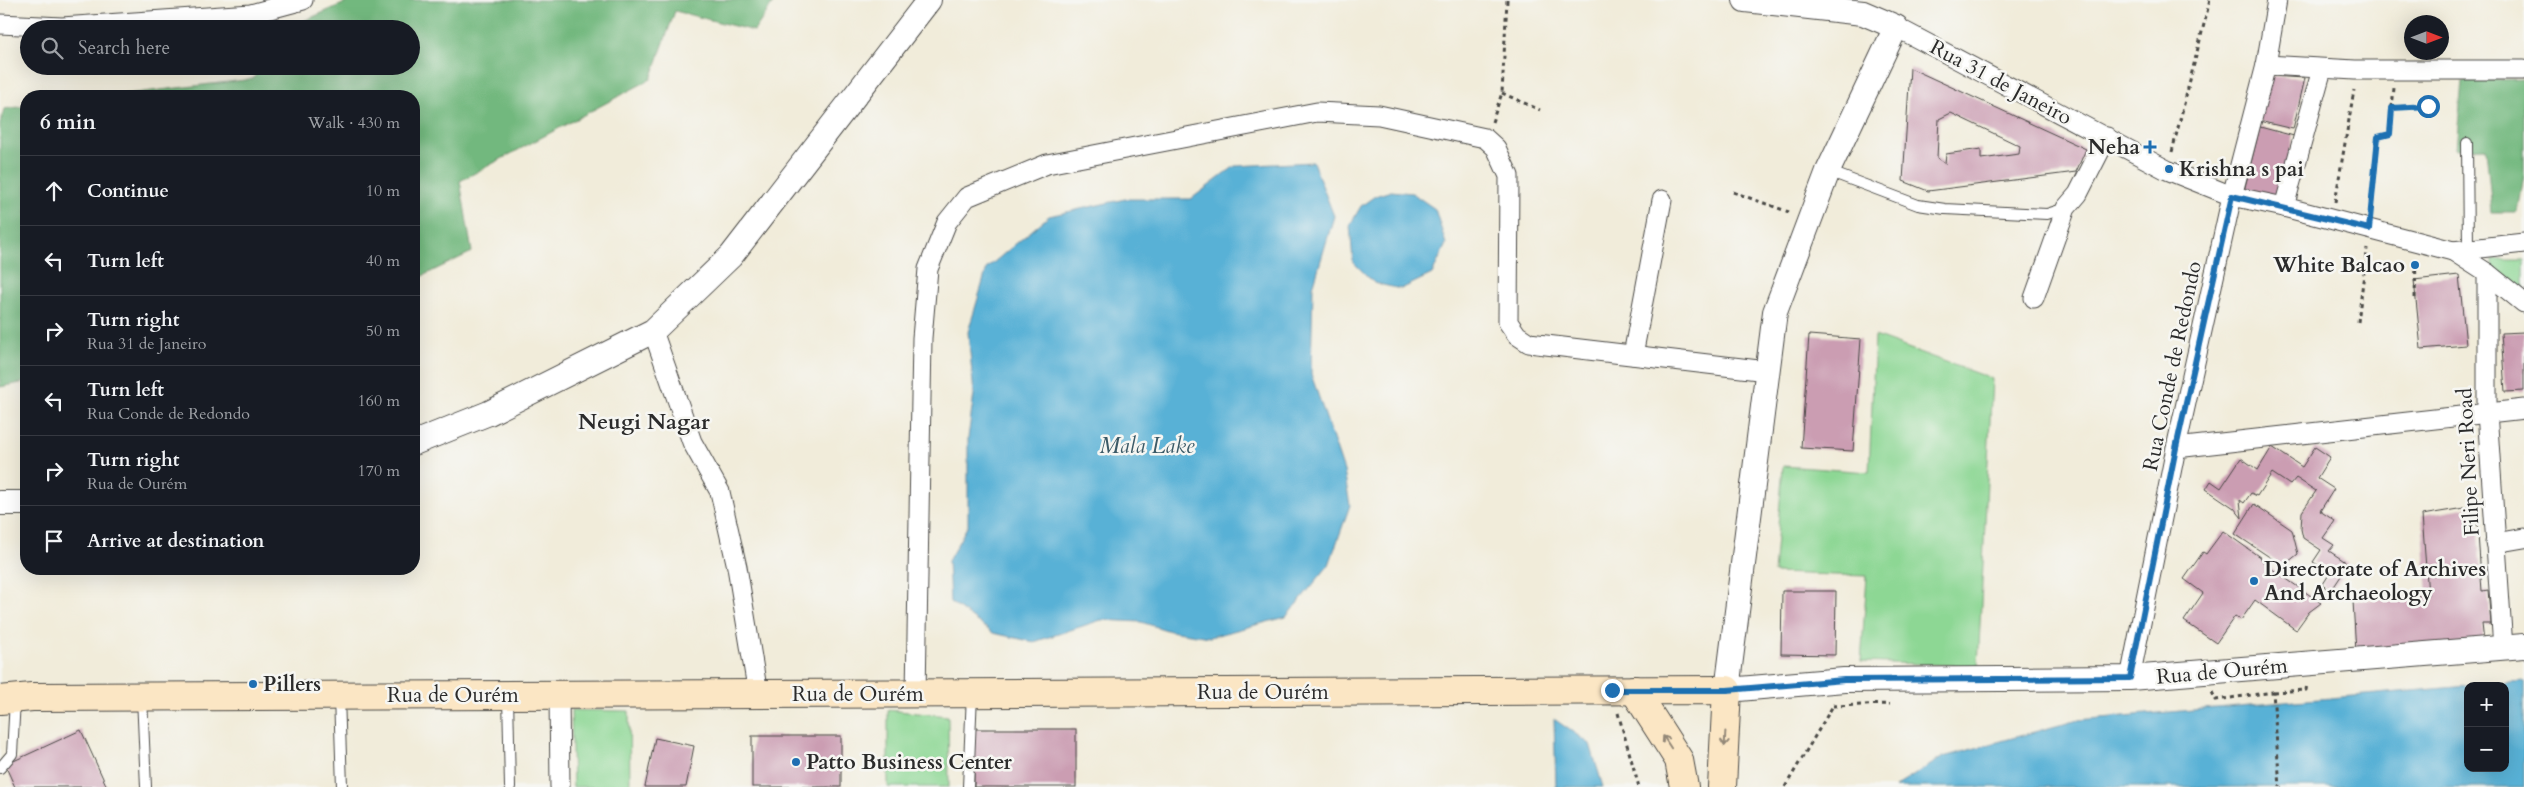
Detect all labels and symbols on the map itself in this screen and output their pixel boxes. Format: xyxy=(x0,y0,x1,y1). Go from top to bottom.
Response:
north arrow xyxy=(2404,15,2449,60)
street label: Rua 31 de Janeiro xyxy=(1925,33,2077,132)
route start xyxy=(2417,95,2440,118)
place label: Neha xyxy=(2088,133,2141,162)
marker: Neha xyxy=(2144,141,2156,153)
place label: Krishna s pai xyxy=(2179,155,2304,184)
marker: Krishna s pai xyxy=(2163,163,2175,175)
place label: White Balcao xyxy=(2272,251,2405,280)
street label: Rua Conde de Redondo xyxy=(2136,258,2209,474)
marker: White Balcao xyxy=(2409,259,2421,271)
street label: Filipe Neri Road xyxy=(2450,387,2487,537)
district label: Neugi Nagar xyxy=(578,407,710,437)
water label: Mala Lake xyxy=(1099,431,1195,461)
place label: Directorate of Archives And Archaeology xyxy=(2264,555,2486,608)
marker: Directorate of Archives And Archaeology xyxy=(2248,575,2260,587)
street label: Rua de Ourém xyxy=(2155,651,2289,692)
place label: Pillers xyxy=(263,670,321,699)
marker: Pillers xyxy=(247,678,259,690)
street label: Rua de Ourém xyxy=(1197,678,1329,707)
route end xyxy=(1601,679,1624,702)
street label: Rua de Ourém xyxy=(792,680,924,709)
street label: Rua de Ourém xyxy=(387,681,519,710)
one-way arrow xyxy=(1720,730,1729,746)
one-way arrow xyxy=(1662,736,1672,750)
place label: Patto Business Center xyxy=(806,748,1013,777)
marker: Patto Business Center xyxy=(790,756,802,768)

